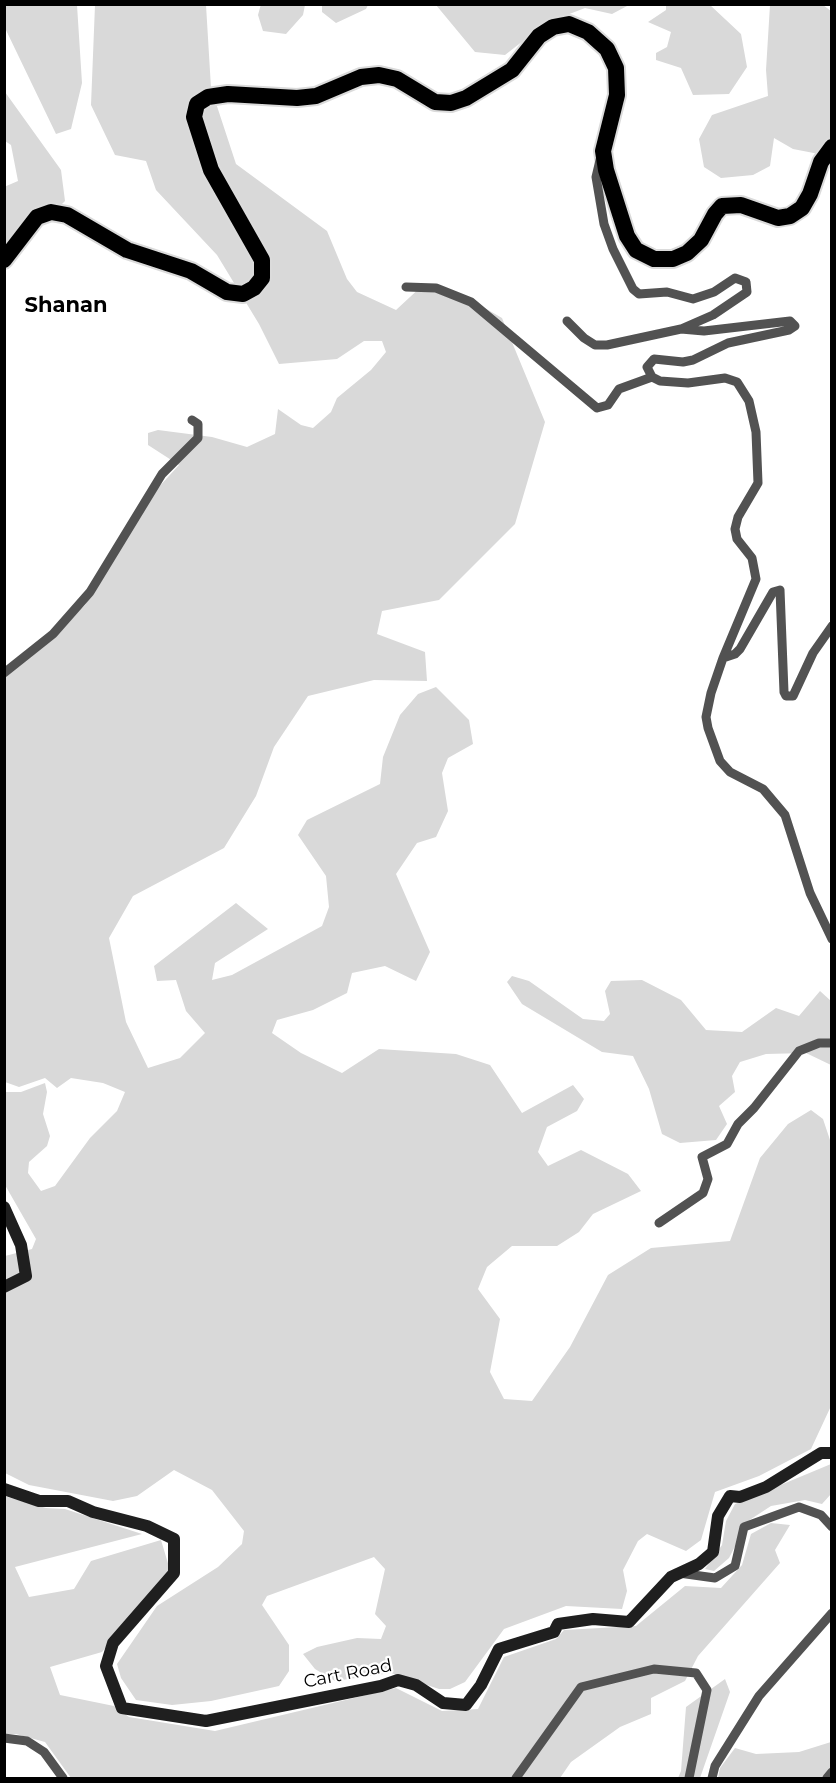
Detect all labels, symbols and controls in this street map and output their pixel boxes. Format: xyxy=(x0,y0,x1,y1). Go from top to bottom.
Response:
district label: Shanan xyxy=(25,293,107,319)
street label: Cart Road xyxy=(302,1655,394,1693)

